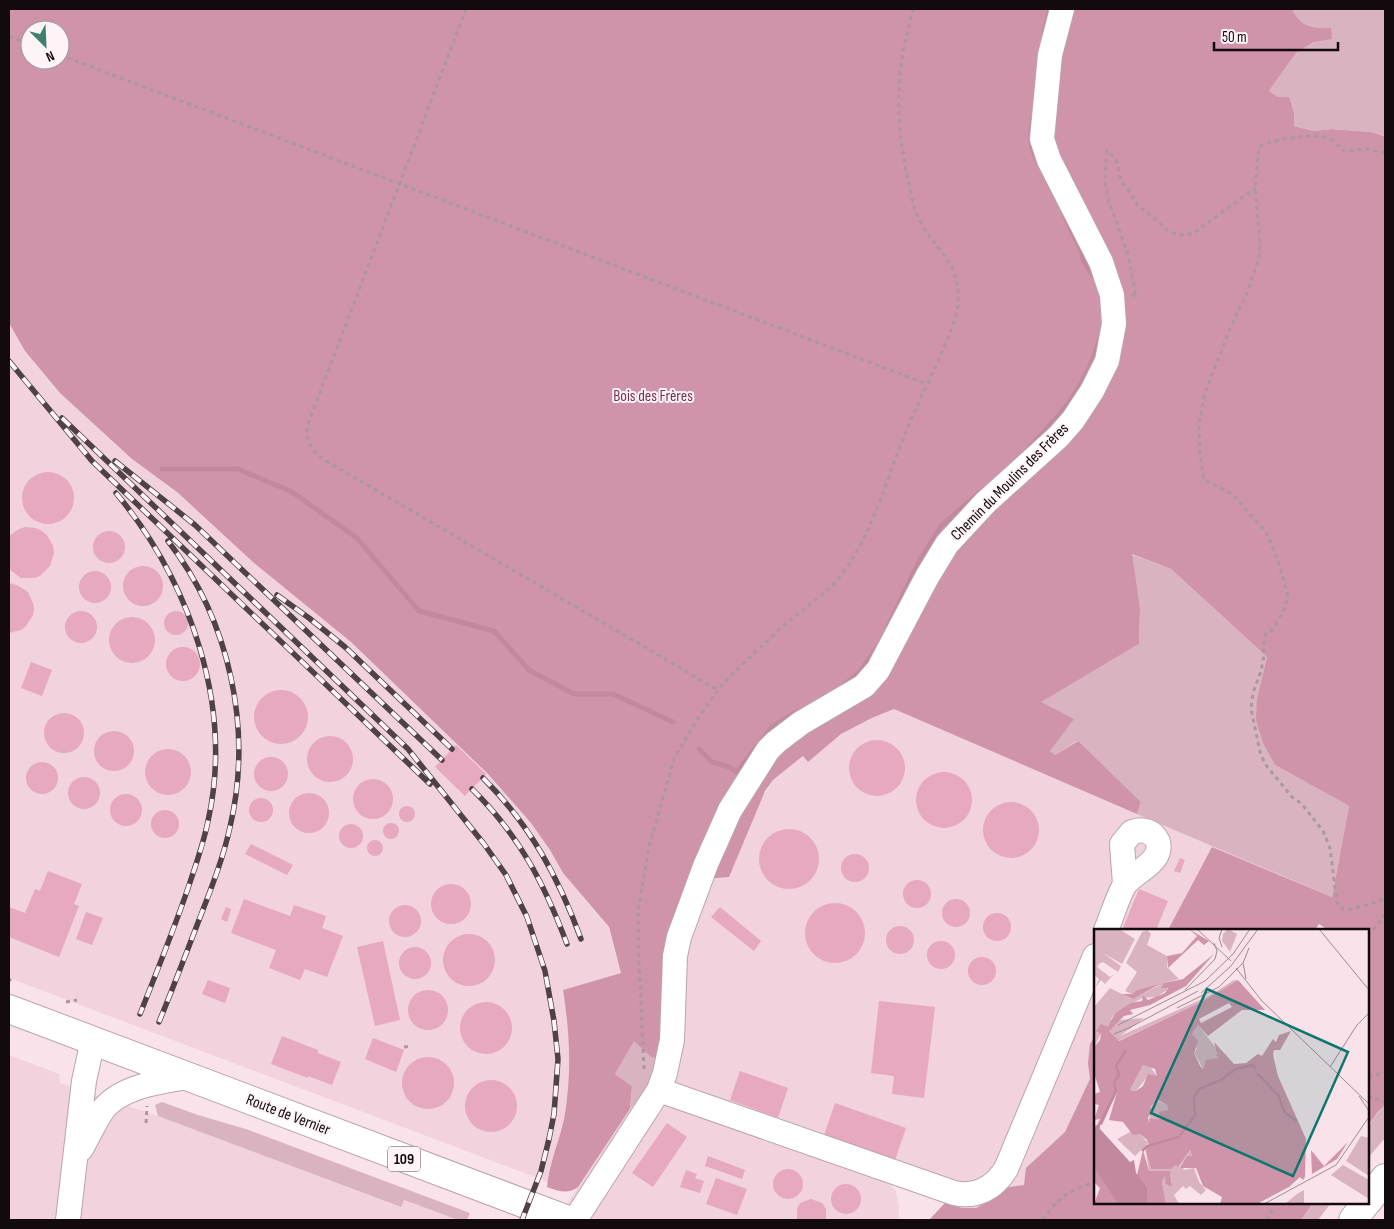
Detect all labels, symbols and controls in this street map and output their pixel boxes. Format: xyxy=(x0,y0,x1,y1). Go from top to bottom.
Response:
north arrow xyxy=(20,20,70,70)
scale bar xyxy=(1214,20,1338,52)
text: 50 m xyxy=(1222,28,1247,47)
text: N xyxy=(43,47,57,66)
park label: Bois des Frères xyxy=(613,387,693,406)
street label: Chemin du Moulins des Frères xyxy=(947,419,1073,545)
inset map xyxy=(1094,929,1369,1204)
street label: Route de Vernier xyxy=(243,1090,333,1140)
road number: 109 xyxy=(388,1146,420,1172)

